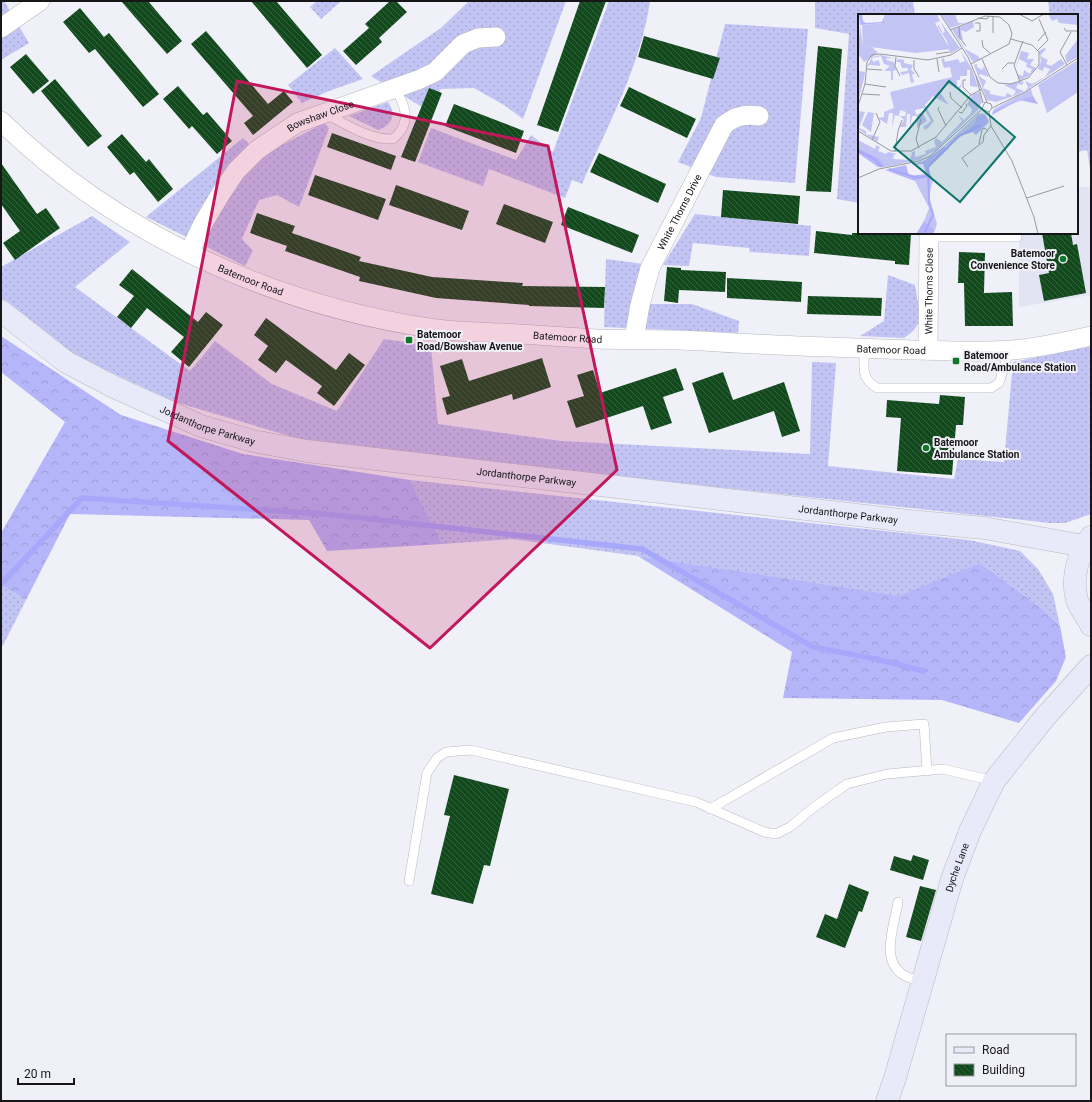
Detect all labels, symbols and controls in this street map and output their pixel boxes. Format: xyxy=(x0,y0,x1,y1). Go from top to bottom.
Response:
inset map xyxy=(858,14,1078,234)
street label: Bowshaw Close xyxy=(285,98,355,134)
street label: White Thorns Drive xyxy=(655,172,703,252)
street label: White Thorns Close xyxy=(923,248,934,334)
place label: Batemoor Convenience Store xyxy=(970,248,1056,271)
marker: Batemoor Convenience Store xyxy=(1058,254,1068,264)
street label: Batemoor Road xyxy=(216,262,285,297)
place label: Batemoor Road/Bowshaw Avenue xyxy=(417,329,523,352)
street label: Batemoor Road xyxy=(533,329,602,345)
marker: Batemoor Road/Bowshaw Avenue xyxy=(404,335,414,345)
street label: Batemoor Road xyxy=(856,343,926,356)
place label: Batemoor Road/Ambulance Station xyxy=(964,350,1076,373)
marker: Batemoor Road/Ambulance Station xyxy=(951,356,961,366)
street label: Jordanthorpe Parkway xyxy=(158,403,257,447)
place label: Batemoor Ambulance Station xyxy=(934,437,1020,460)
marker: Batemoor Ambulance Station xyxy=(921,443,931,453)
street label: Jordanthorpe Parkway xyxy=(476,465,577,488)
street label: Jordanthorpe Parkway xyxy=(798,503,899,525)
street label: Dyche Lane xyxy=(943,841,971,893)
legend xyxy=(946,1034,1076,1086)
text: Road xyxy=(982,1043,1010,1057)
scale bar xyxy=(18,1060,74,1086)
text: Building xyxy=(982,1063,1025,1077)
text: 20 m xyxy=(24,1067,51,1081)

